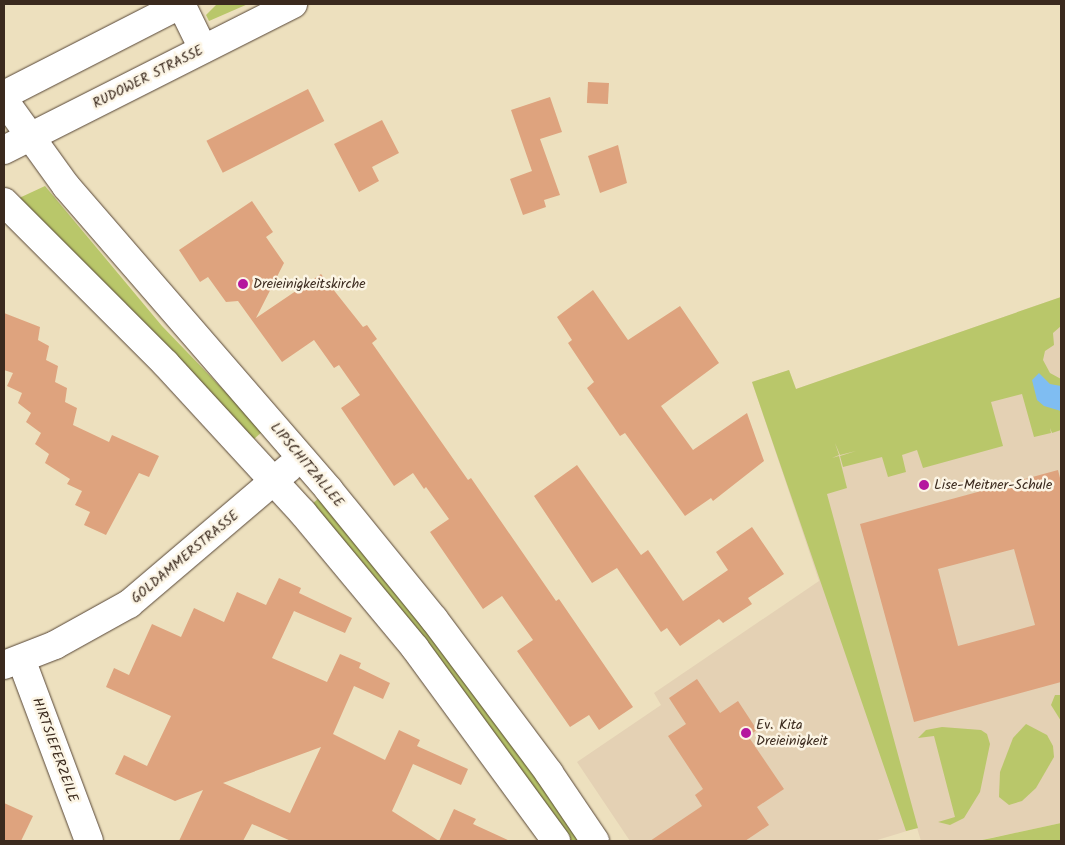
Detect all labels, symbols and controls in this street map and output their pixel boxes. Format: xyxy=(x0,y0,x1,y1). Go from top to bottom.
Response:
street label: RUDOWER STRASSE xyxy=(90,42,206,112)
place label: Dreieinigkeitskirche xyxy=(253,276,366,292)
marker: Dreieinigkeitskirche xyxy=(237,278,249,290)
street label: LIPSCHITZALLEE xyxy=(267,419,347,511)
place label: Lise-Meitner-Schule xyxy=(934,477,1052,493)
marker: Lise-Meitner-Schule xyxy=(918,479,930,491)
street label: GOLDAMMERSTRASSE xyxy=(128,507,242,607)
street label: HIRTSIEFERZEILE xyxy=(28,695,82,805)
place label: Ev. Kita Dreieinigkeit xyxy=(756,717,828,750)
marker: Ev. Kita Dreieinigkeit xyxy=(740,727,752,739)

